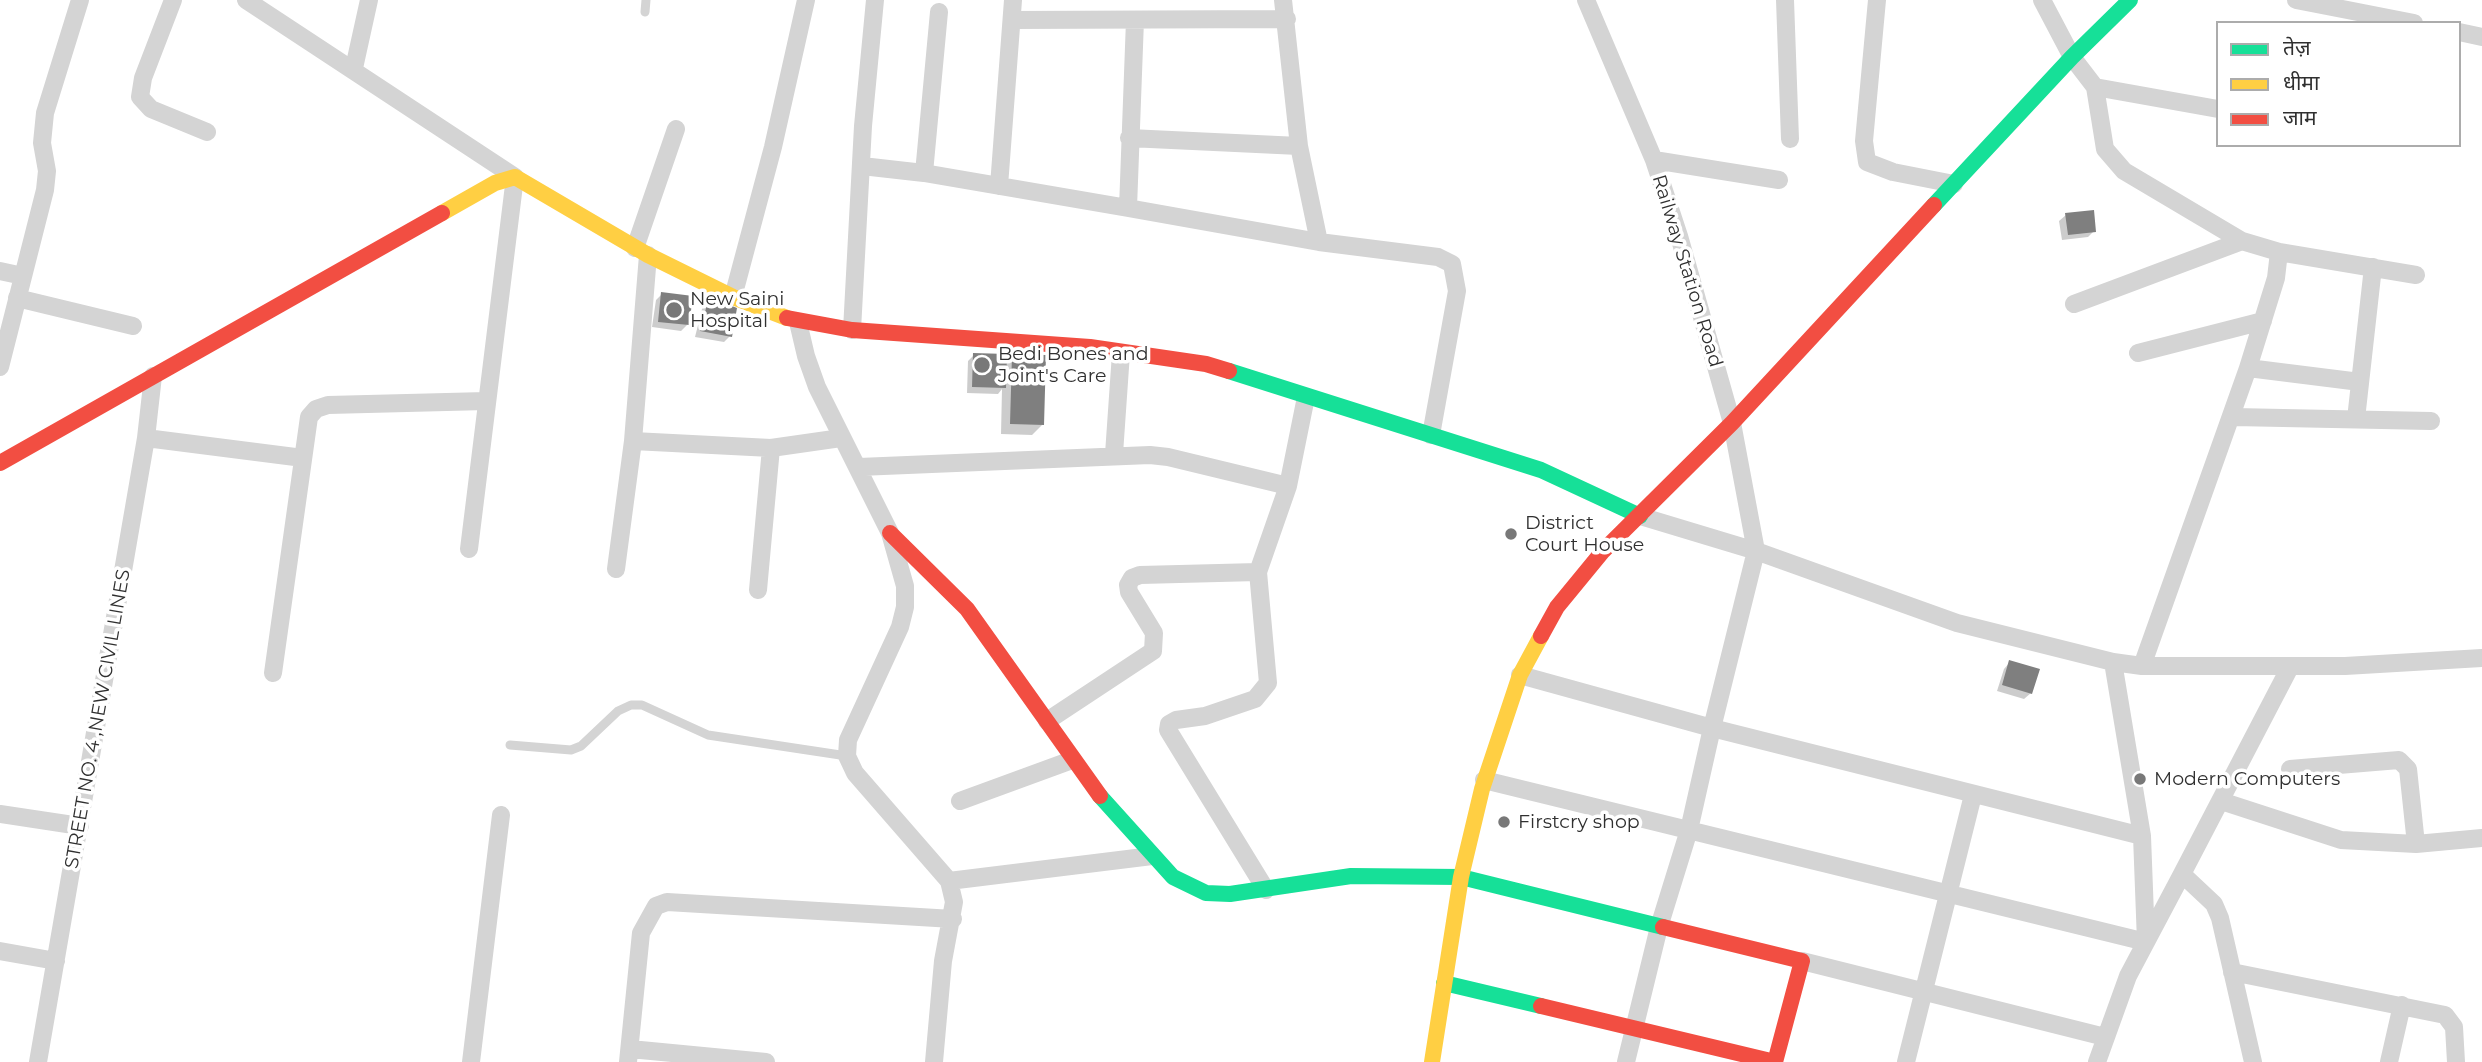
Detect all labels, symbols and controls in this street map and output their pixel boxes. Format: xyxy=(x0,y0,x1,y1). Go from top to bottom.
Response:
legend xyxy=(2216,21,2461,147)
text: तेज़ xyxy=(2283,35,2311,60)
text: धीमा xyxy=(2283,70,2319,95)
text: जाम xyxy=(2283,105,2317,130)
street label: Railway Station Road xyxy=(1647,172,1727,370)
place label: New Saini Hospital xyxy=(690,288,784,332)
marker: New Saini Hospital xyxy=(664,300,684,320)
place label: Bedi Bones and Joint's Care xyxy=(998,343,1149,387)
marker: Bedi Bones and Joint's Care xyxy=(972,355,992,375)
place label: District Court House xyxy=(1525,512,1644,556)
marker: District Court House xyxy=(1503,526,1519,542)
street label: STREET NO. 4 ,NEW CIVIL LINES xyxy=(60,567,136,871)
place label: Modern Computers xyxy=(2154,768,2340,790)
marker: Modern Computers xyxy=(2132,771,2148,787)
place label: Firstcry shop xyxy=(1518,811,1640,833)
marker: Firstcry shop xyxy=(1496,814,1512,830)

